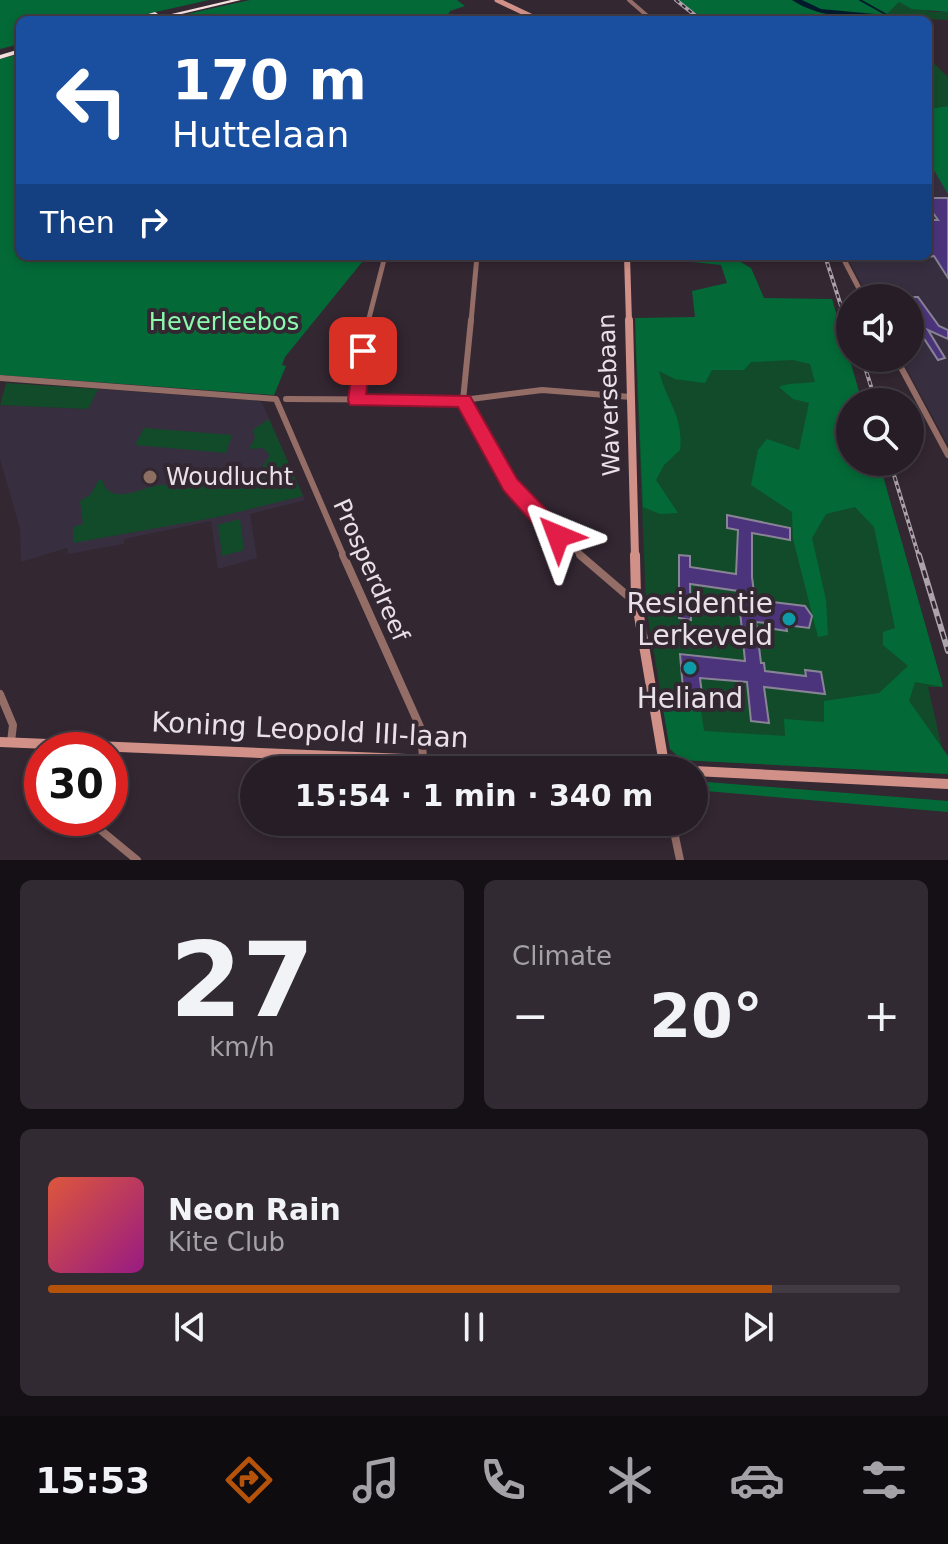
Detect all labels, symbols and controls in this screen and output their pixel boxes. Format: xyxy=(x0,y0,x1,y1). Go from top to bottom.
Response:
text: 170 m xyxy=(172,47,367,112)
icon: left xyxy=(40,48,144,152)
text: Huttelaan xyxy=(172,114,349,155)
icon: right xyxy=(131,200,175,244)
text: Then xyxy=(40,205,115,240)
map controls xyxy=(836,284,924,476)
button: sound xyxy=(836,284,924,372)
park label: Heverleebos xyxy=(149,308,299,336)
street label: Waversebaan xyxy=(592,313,626,477)
pin xyxy=(329,317,397,385)
icon: arrive xyxy=(341,329,385,373)
button: search xyxy=(836,388,924,476)
place label: Woudlucht xyxy=(166,463,293,491)
marker: Woudlucht xyxy=(141,468,159,486)
position arrow xyxy=(516,494,600,578)
street label: Prosperdreef xyxy=(327,495,415,646)
place label: Residentie Lerkeveld xyxy=(626,587,773,652)
marker: Residentie Lerkeveld xyxy=(780,610,798,628)
marker: Heliand xyxy=(681,659,699,677)
place label: Heliand xyxy=(637,682,743,715)
street label: Koning Leopold III-laan xyxy=(151,705,469,755)
speed limit sign: 30 xyxy=(24,732,128,836)
text: 15:54 · 1 min · 340 m xyxy=(295,778,653,813)
text: 27 xyxy=(170,919,314,1041)
text: Climate xyxy=(512,941,612,971)
text: 20° xyxy=(649,981,763,1051)
text: − xyxy=(512,990,549,1041)
text: + xyxy=(863,990,900,1041)
text: km/h xyxy=(209,1032,275,1062)
text: Neon Rain xyxy=(168,1192,341,1227)
text: Kite Club xyxy=(168,1227,285,1257)
icon: previous xyxy=(168,1305,212,1349)
icon: pause xyxy=(452,1305,496,1349)
icon: next xyxy=(736,1305,780,1349)
icon: directions xyxy=(221,1452,277,1508)
icon: music xyxy=(348,1452,404,1508)
icon: phone xyxy=(475,1452,531,1508)
icon: climate xyxy=(602,1452,658,1508)
icon: car xyxy=(729,1452,785,1508)
icon: filters xyxy=(856,1452,912,1508)
text: 15:53 xyxy=(36,1460,150,1501)

